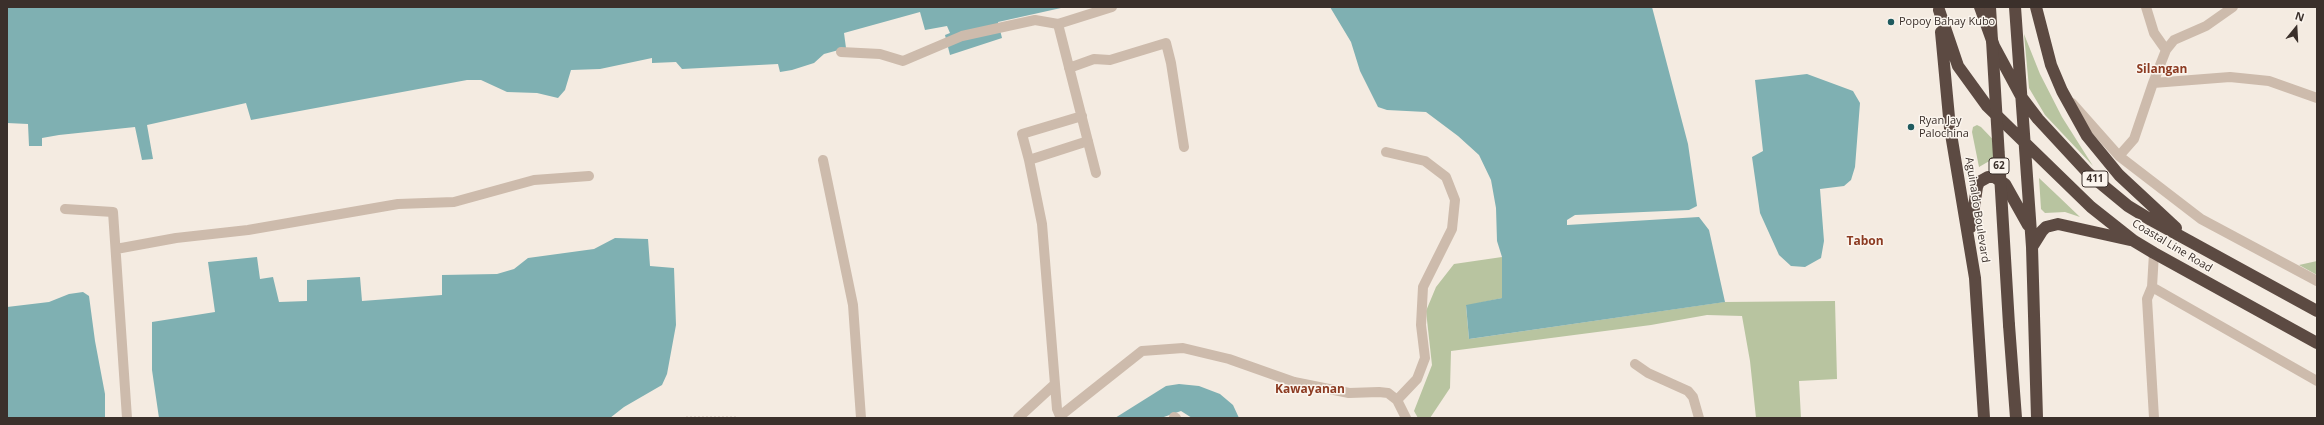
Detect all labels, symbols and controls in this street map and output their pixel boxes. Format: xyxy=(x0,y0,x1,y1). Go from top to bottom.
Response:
north arrow xyxy=(2276,8,2316,48)
text: N xyxy=(2293,8,2306,25)
place label: Popoy Bahay Kubo xyxy=(1899,15,1995,29)
marker: Popoy Bahay Kubo xyxy=(1886,17,1896,27)
district label: Silangan xyxy=(2137,63,2187,77)
place label: Ryan Jay Palochina xyxy=(1919,114,1969,140)
marker: Ryan Jay Palochina xyxy=(1906,122,1916,132)
street label: Aguinaldo Boulevard xyxy=(1962,156,1992,264)
road number: 62 xyxy=(1989,158,2009,174)
road number: 411 xyxy=(2082,171,2108,187)
street label: Coastal Line Road xyxy=(2130,217,2214,275)
district label: Tabon xyxy=(1846,235,1884,249)
district label: Kawayanan xyxy=(1275,383,1345,397)

